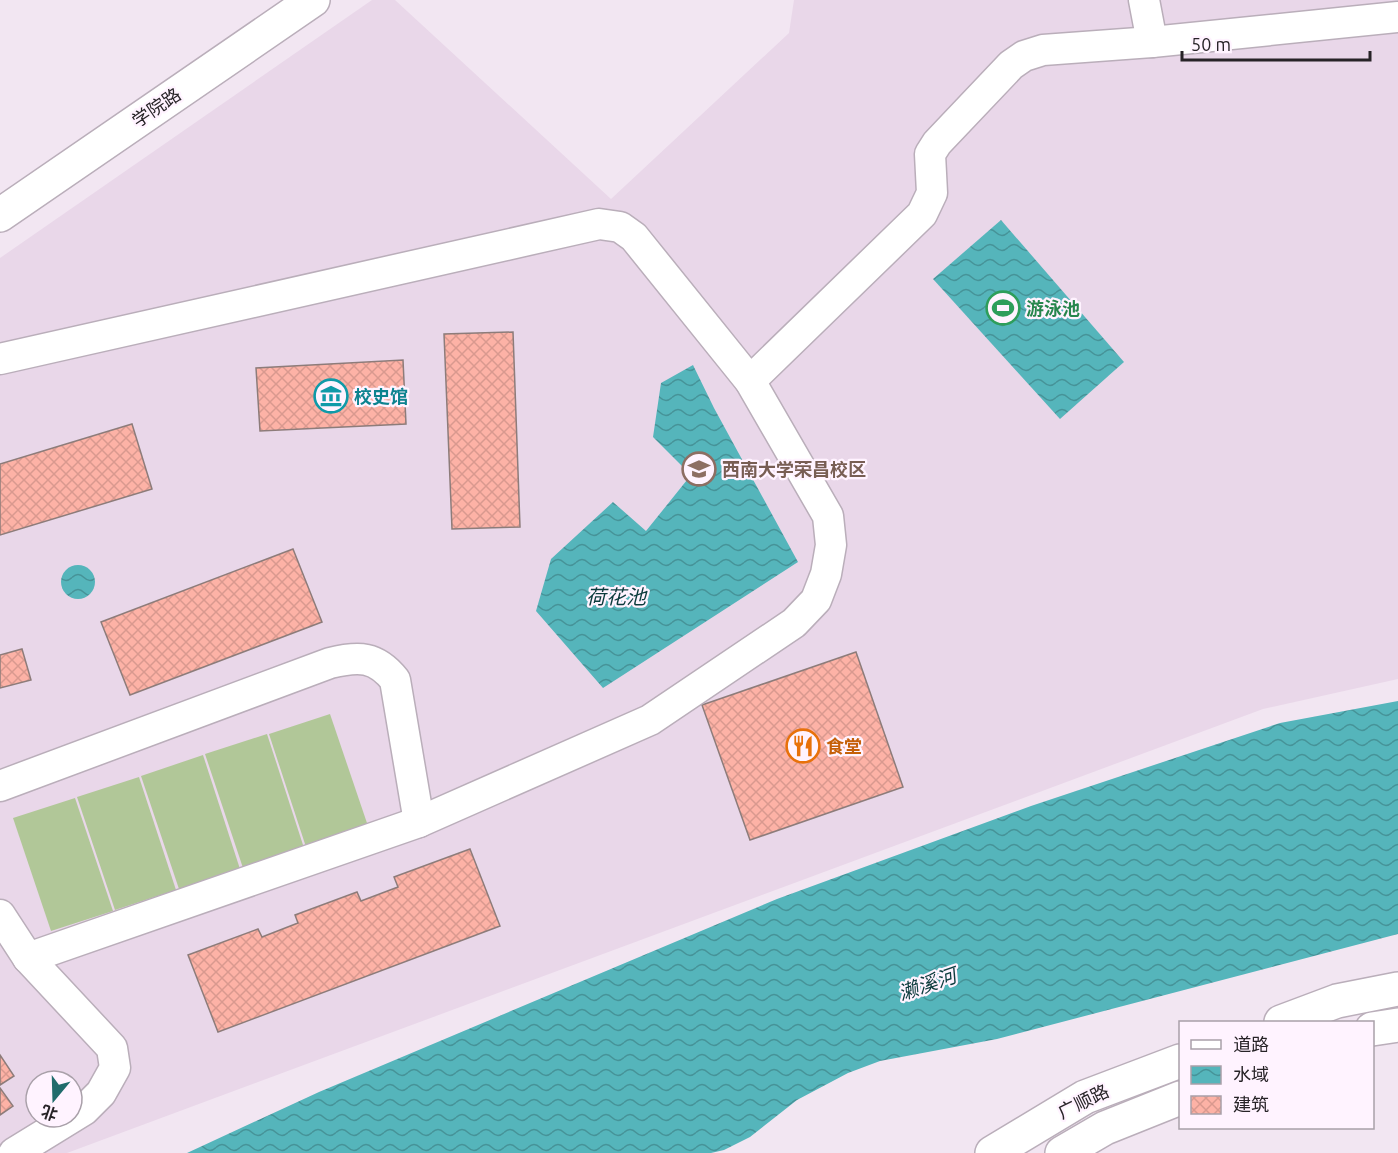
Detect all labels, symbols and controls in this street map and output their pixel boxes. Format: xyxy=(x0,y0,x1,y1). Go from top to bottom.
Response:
scale bar xyxy=(1182,24,1370,62)
text: 50 m xyxy=(1191,34,1231,54)
street label: 学院路 xyxy=(128,84,184,130)
sports icon: 游泳池 xyxy=(985,290,1021,326)
place label: 游泳池 xyxy=(1026,298,1080,318)
museum icon: 校史馆 xyxy=(313,378,349,414)
place label: 校史馆 xyxy=(354,386,408,406)
school or university icon: 西南大学荣昌校区 xyxy=(681,451,717,487)
place label: 西南大学荣昌校区 xyxy=(722,459,866,479)
water label: 荷花池 xyxy=(586,585,648,608)
restaurant icon: 食堂 xyxy=(785,728,821,764)
place label: 食堂 xyxy=(826,736,862,756)
water label: 濑溪河 xyxy=(895,962,963,1005)
legend xyxy=(1179,1021,1374,1129)
text: 道路 xyxy=(1233,1034,1269,1054)
text: 水域 xyxy=(1233,1064,1269,1084)
north arrow xyxy=(24,1069,84,1129)
street label: 广顺路 xyxy=(1054,1080,1112,1122)
text: 建筑 xyxy=(1233,1094,1269,1114)
text: 北 xyxy=(39,1102,60,1124)

